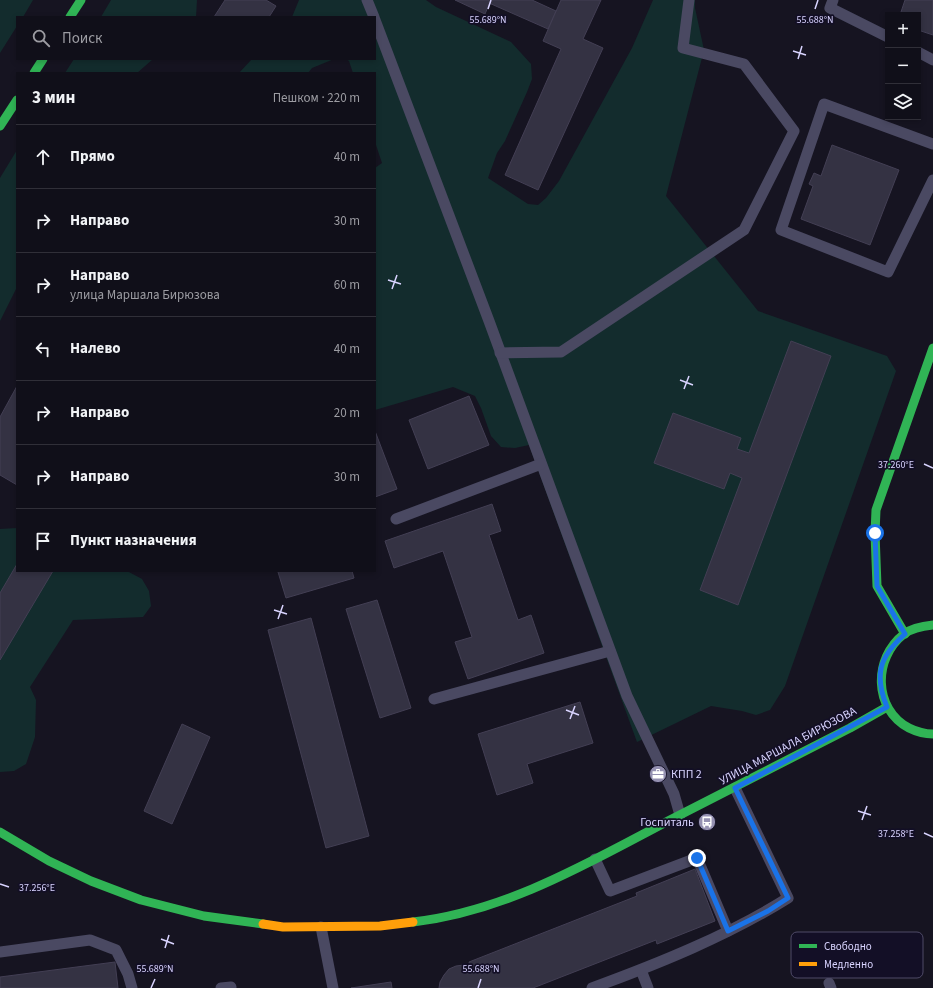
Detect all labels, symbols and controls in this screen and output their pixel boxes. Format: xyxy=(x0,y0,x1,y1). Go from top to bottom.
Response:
map controls xyxy=(885,12,921,120)
button: + xyxy=(885,12,921,48)
text: 55.689°N xyxy=(469,13,507,27)
text: 55.688°N xyxy=(796,13,834,27)
search box xyxy=(16,16,376,60)
icon: search xyxy=(30,27,52,49)
text: Поиск xyxy=(62,28,103,49)
button: − xyxy=(885,48,921,84)
button: layers xyxy=(885,84,921,120)
text: 3 мин xyxy=(32,86,75,110)
text: Пешком · 220 m xyxy=(273,89,360,107)
icon: ahead xyxy=(32,146,54,168)
text: Прямо xyxy=(70,146,115,167)
text: 40 m xyxy=(334,148,360,166)
icon: right xyxy=(32,210,54,232)
text: Направо xyxy=(70,210,129,231)
text: 30 m xyxy=(334,212,360,230)
text: Направо xyxy=(70,265,129,286)
icon: right xyxy=(32,274,54,296)
text: 60 m xyxy=(334,276,360,294)
text: улица Маршала Бирюзова xyxy=(70,286,220,304)
icon: left xyxy=(32,338,54,360)
text: Налево xyxy=(70,338,121,359)
text: 40 m xyxy=(334,340,360,358)
icon: right xyxy=(32,402,54,424)
text: Направо xyxy=(70,402,129,423)
text: 20 m xyxy=(334,404,360,422)
text: 37.260°E xyxy=(878,458,914,472)
icon: right xyxy=(32,466,54,488)
text: Направо xyxy=(70,466,129,487)
text: 30 m xyxy=(334,468,360,486)
route start xyxy=(866,524,884,542)
icon: arrive xyxy=(32,530,54,552)
text: Пункт назначения xyxy=(70,530,197,551)
street label: УЛИЦА МАРШАЛА БИРЮЗОВА xyxy=(716,702,860,790)
office icon: КПП 2 xyxy=(648,764,668,784)
place label: КПП 2 xyxy=(671,766,702,783)
bus stop icon: Госпиталь xyxy=(697,812,717,832)
place label: Госпиталь xyxy=(640,814,694,831)
text: 37.258°E xyxy=(878,827,914,841)
route end xyxy=(688,849,706,867)
text: 37.256°E xyxy=(19,881,55,895)
legend xyxy=(791,932,923,978)
text: Свободно xyxy=(824,939,872,954)
text: Медленно xyxy=(824,957,873,972)
text: 55.689°N xyxy=(136,962,174,976)
text: 55.688°N xyxy=(462,962,500,976)

